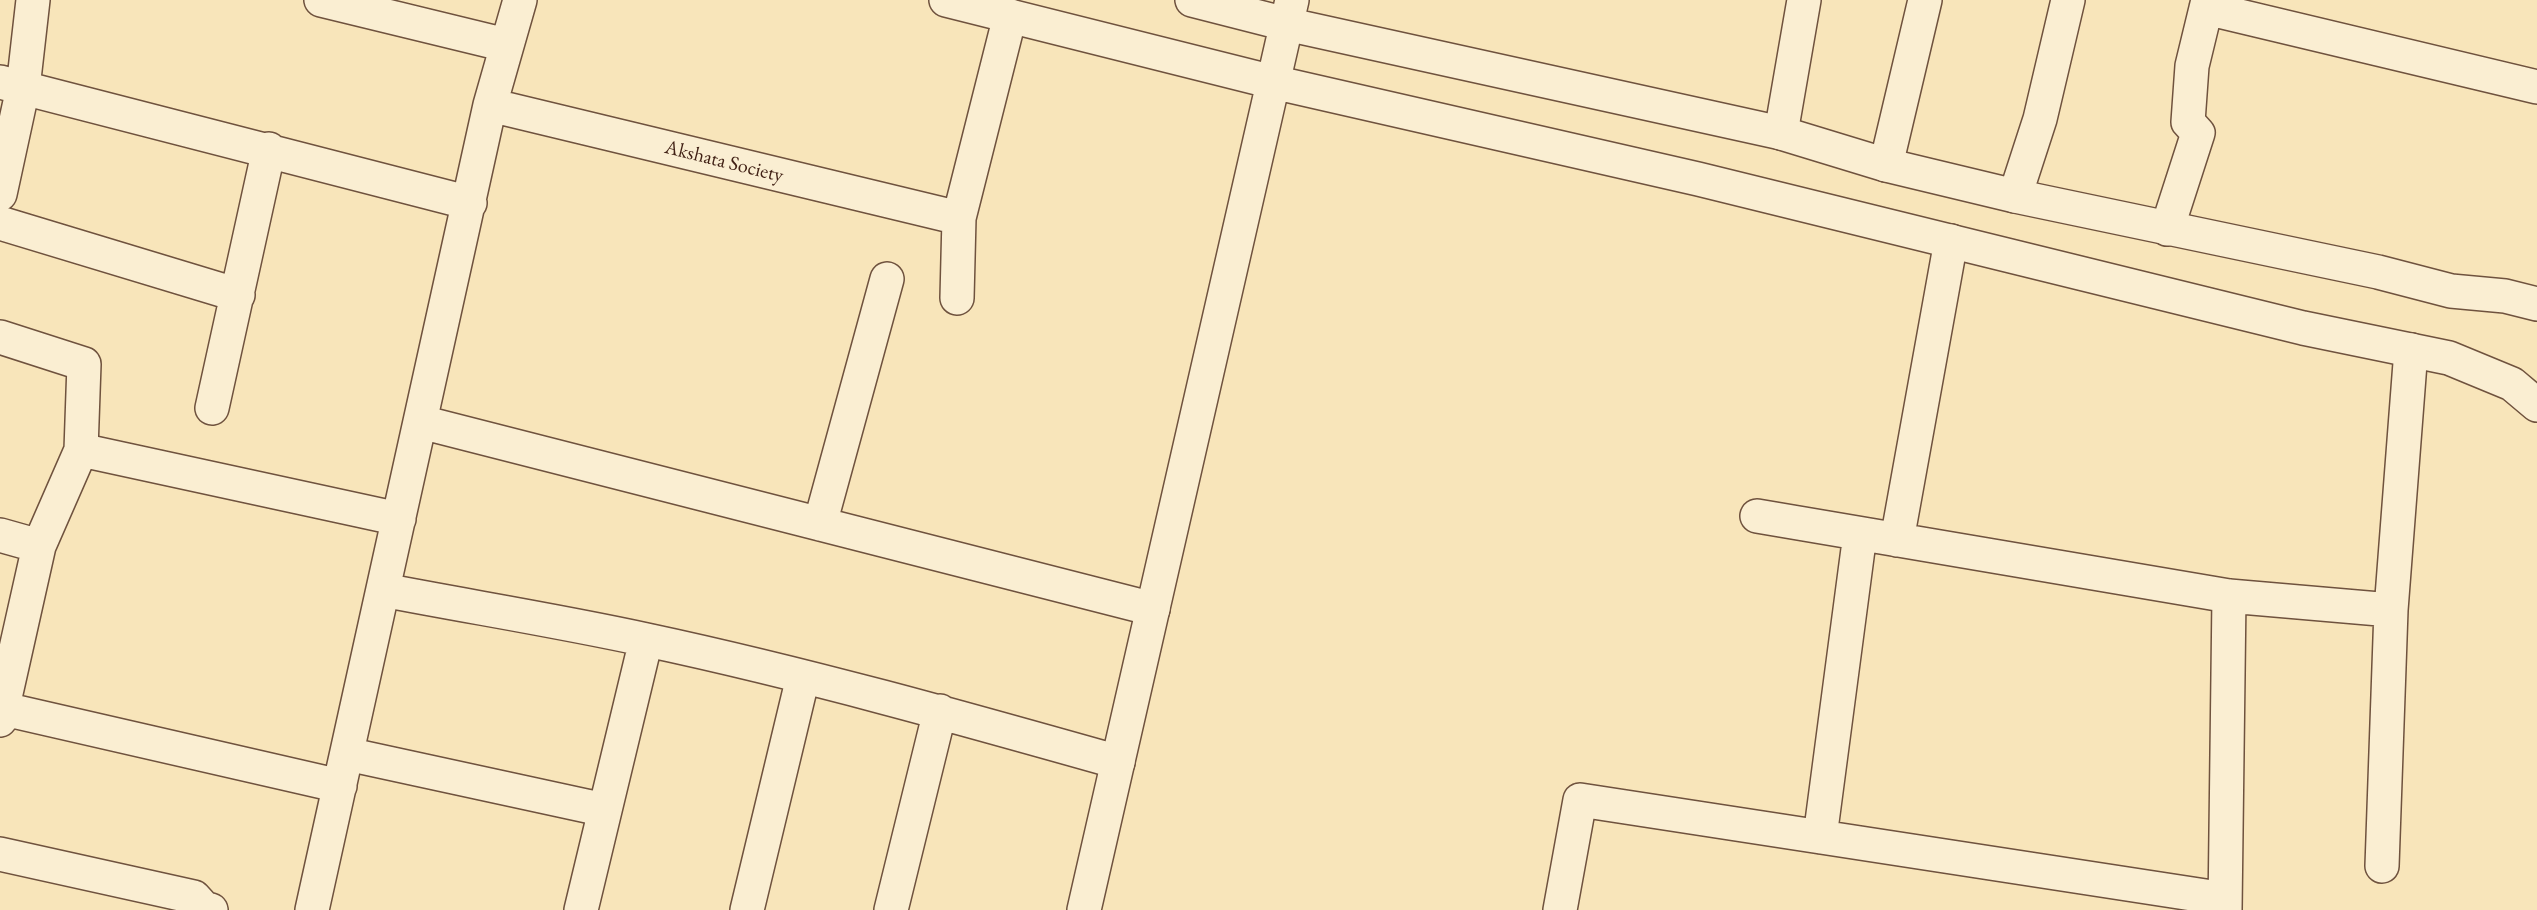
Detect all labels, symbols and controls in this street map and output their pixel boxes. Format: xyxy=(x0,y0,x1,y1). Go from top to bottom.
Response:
street label: Akshata Society xyxy=(662,136,786,188)

